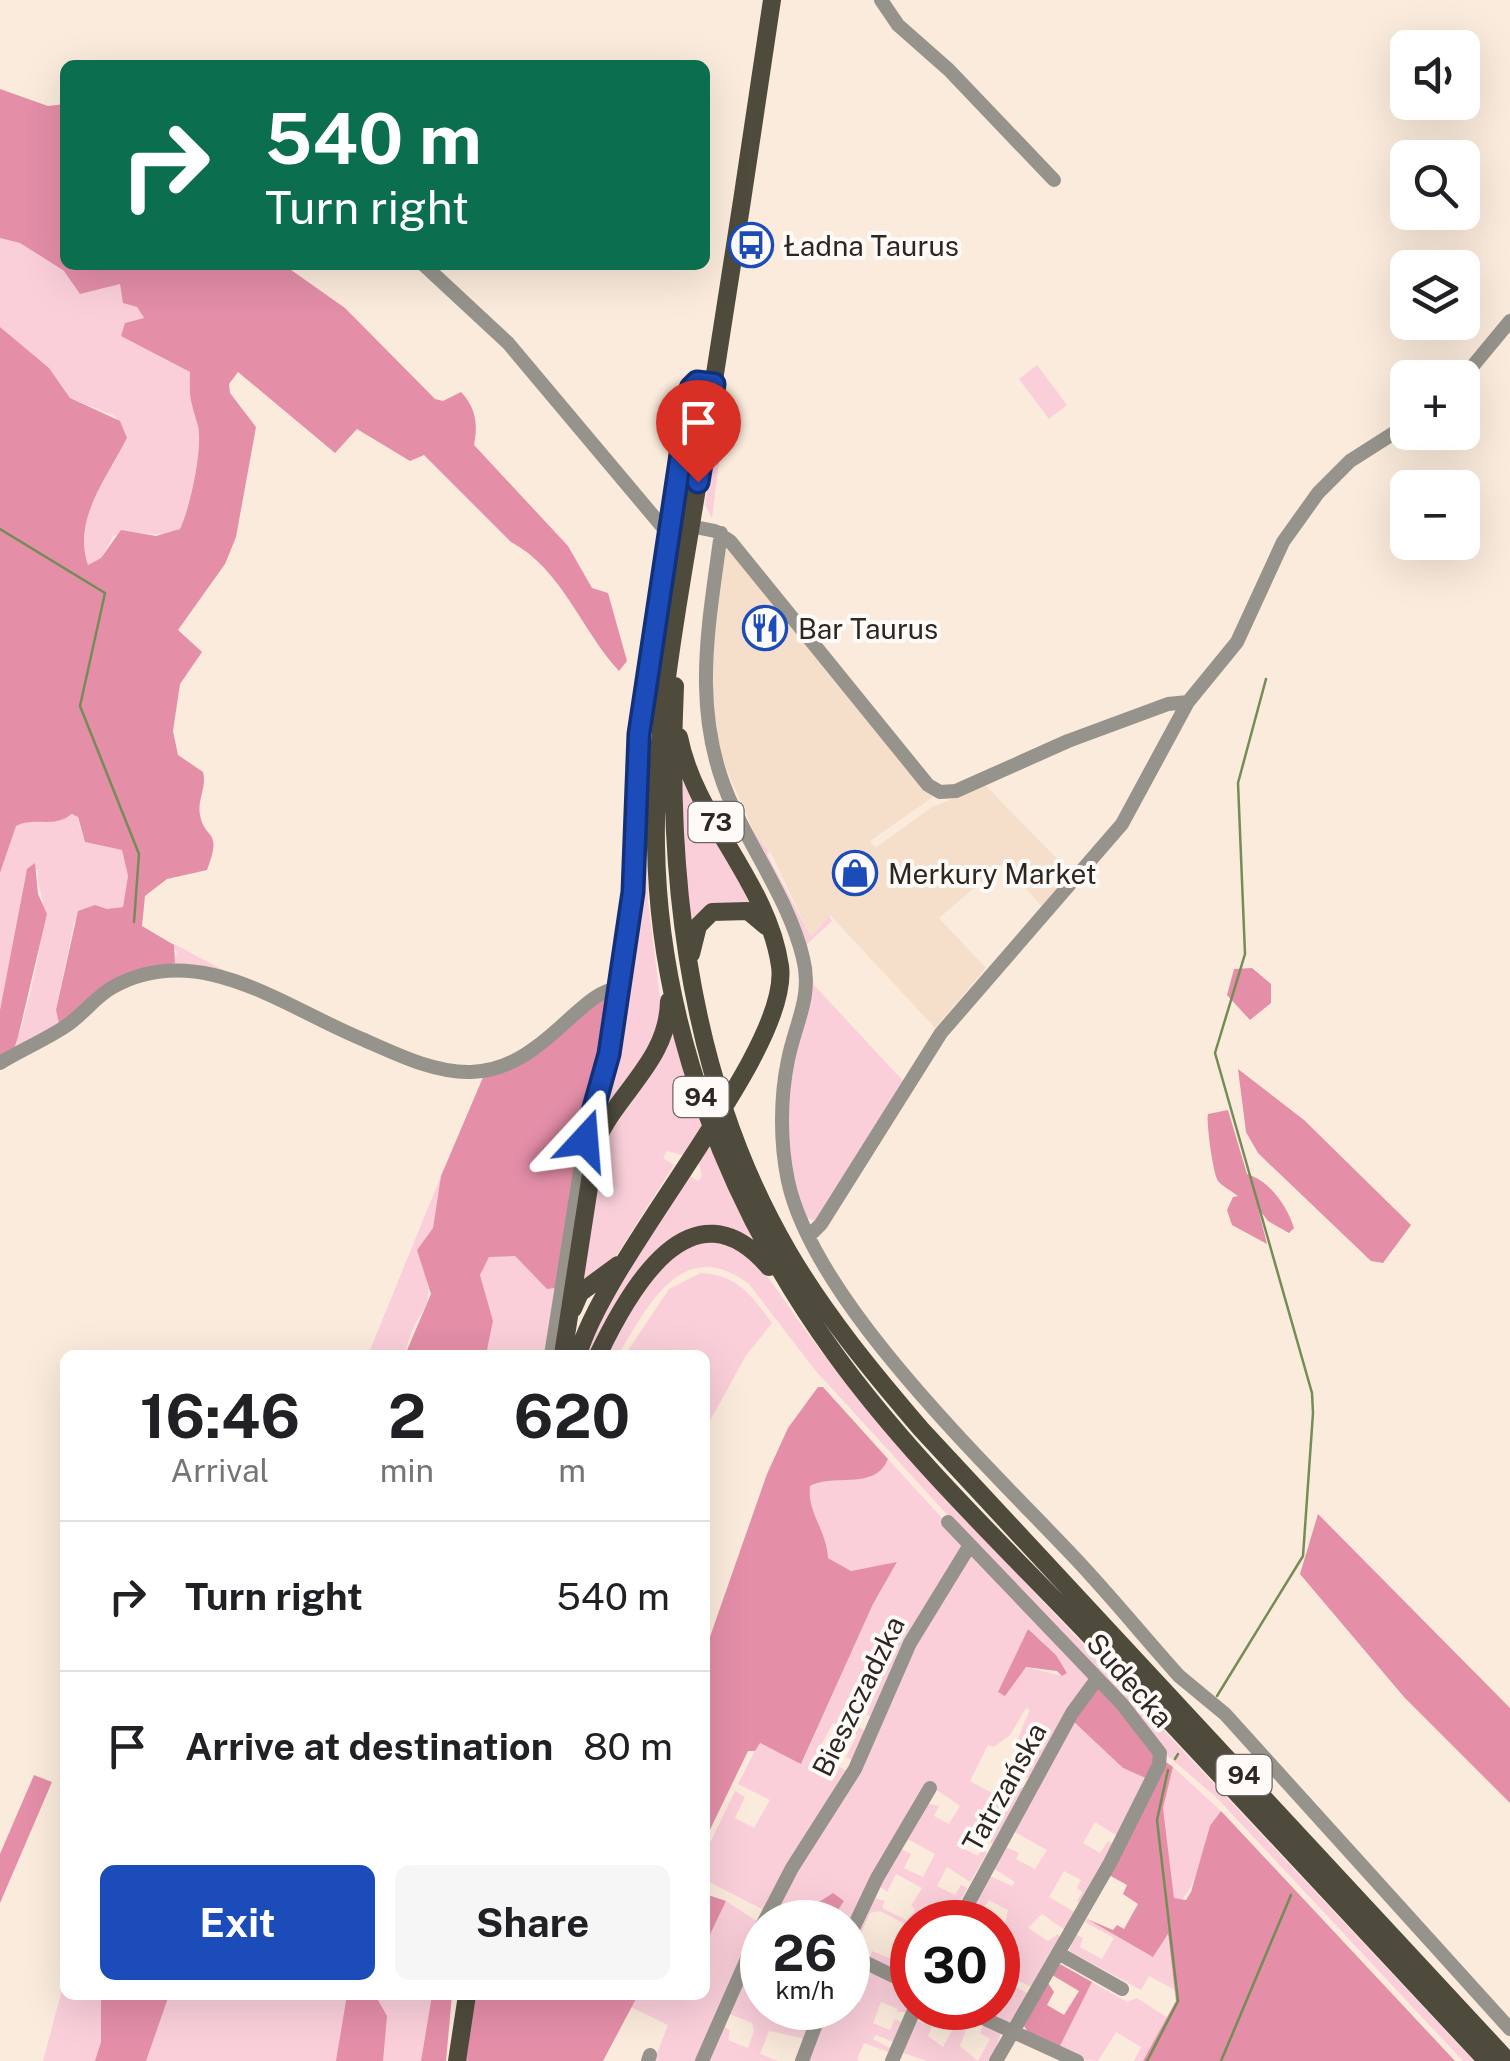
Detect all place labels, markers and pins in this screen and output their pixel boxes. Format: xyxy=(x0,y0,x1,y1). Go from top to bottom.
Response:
bus stop icon: Ładna Taurus xyxy=(728,222,774,268)
place label: Ładna Taurus xyxy=(784,229,959,262)
pin xyxy=(656,380,741,483)
restaurant icon: Bar Taurus xyxy=(742,605,788,651)
place label: Bar Taurus xyxy=(798,612,938,645)
shop icon: Merkury Market xyxy=(832,850,878,896)
place label: Merkury Market xyxy=(888,857,1097,890)

